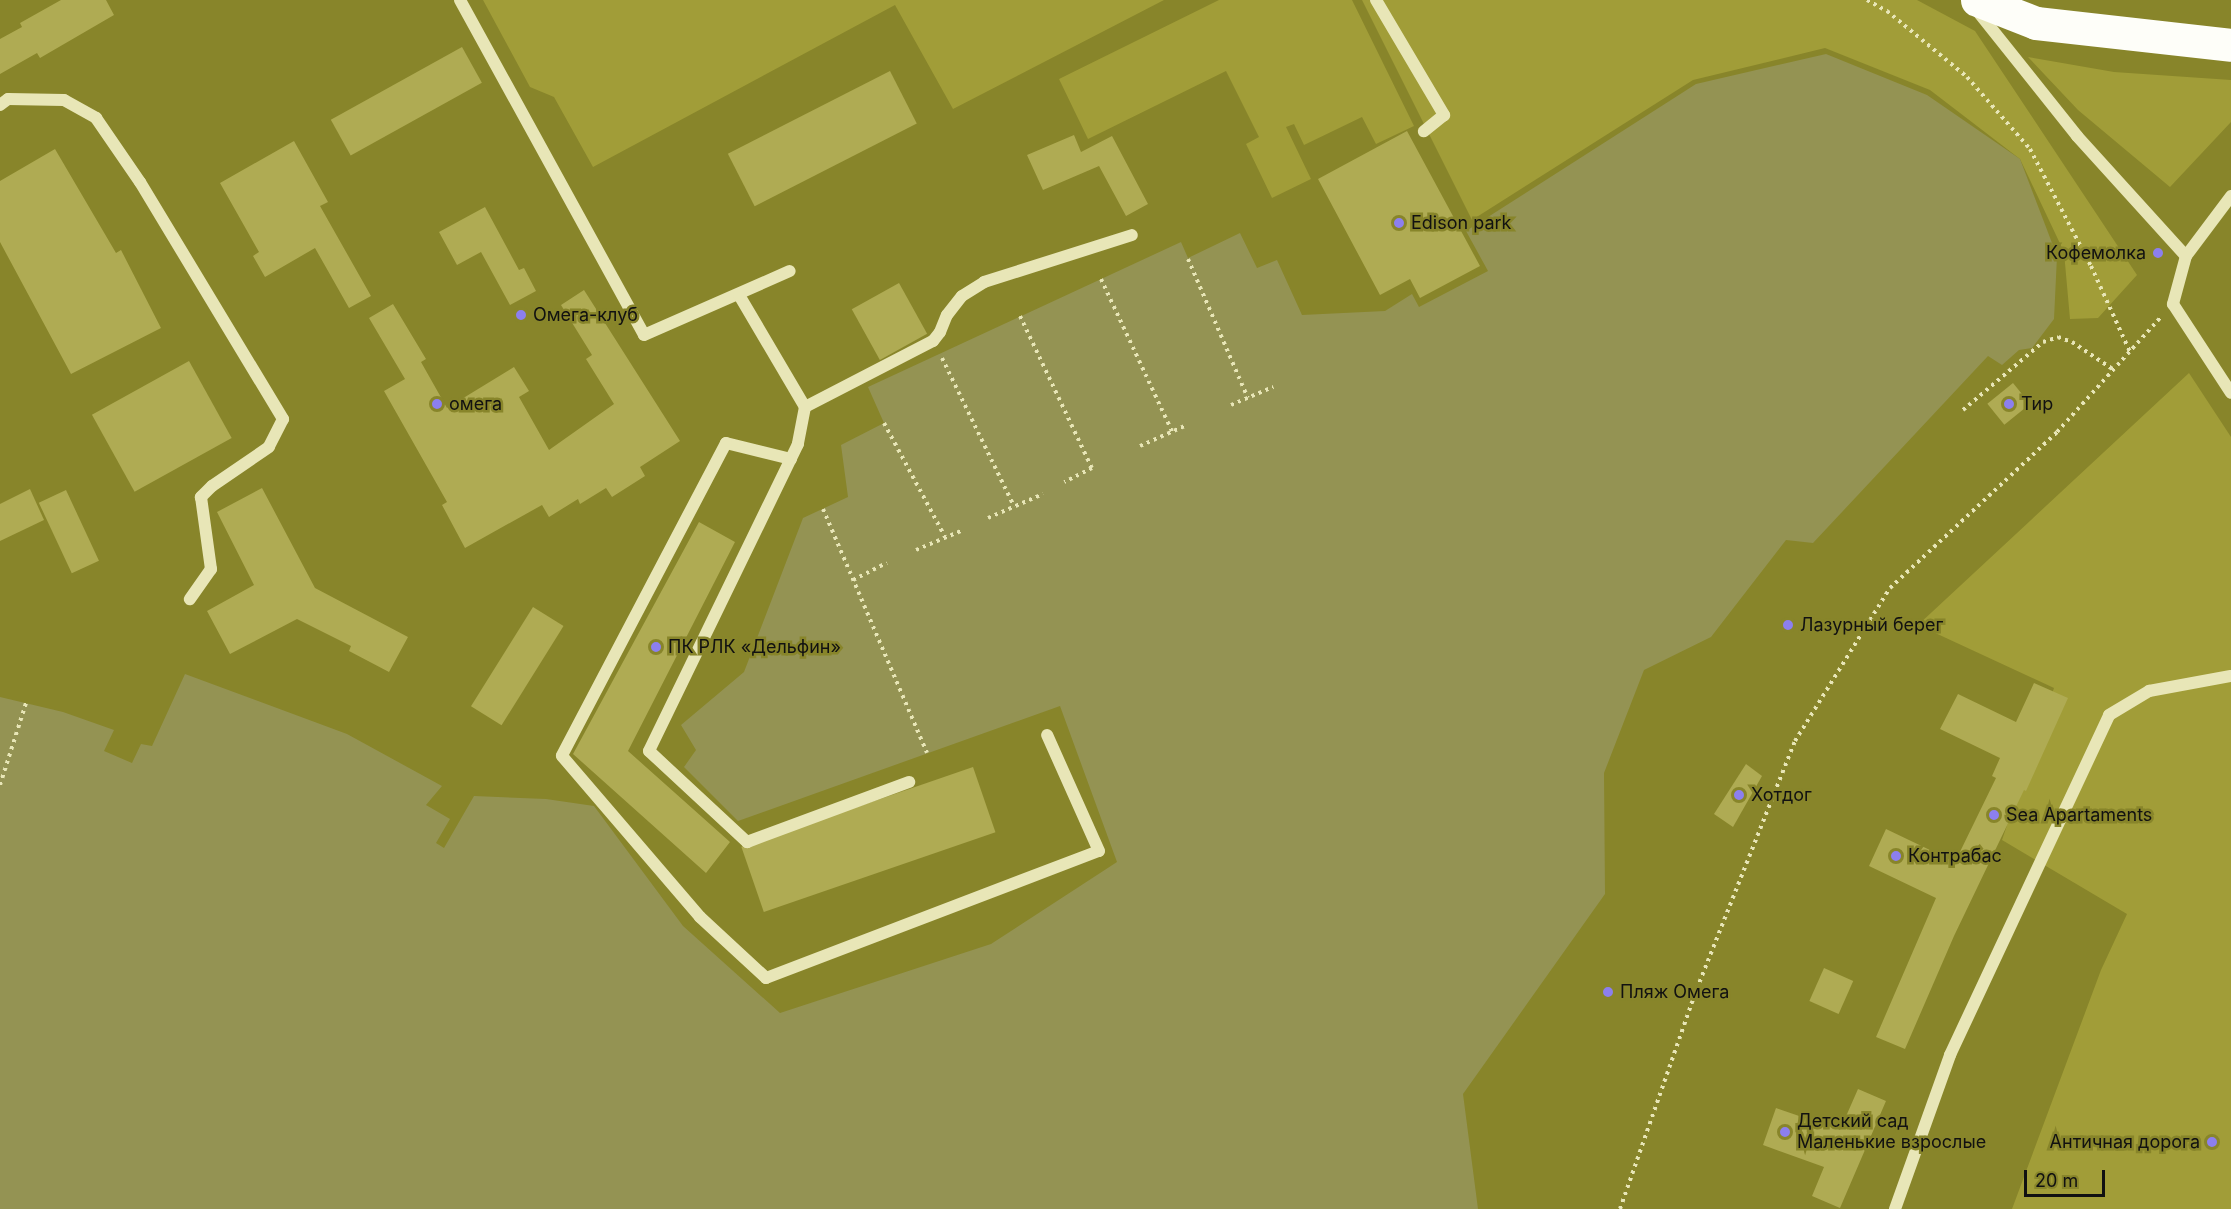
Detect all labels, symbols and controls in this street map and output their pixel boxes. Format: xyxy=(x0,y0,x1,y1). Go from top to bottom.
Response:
place label: Edison park xyxy=(1411,212,1511,234)
marker: Edison park xyxy=(1392,216,1406,230)
place label: Кофемолка xyxy=(2046,242,2146,264)
marker: Кофемолка xyxy=(2151,246,2165,260)
place label: Омега-клуб xyxy=(533,304,638,326)
marker: Омега-клуб xyxy=(514,308,528,322)
place label: омега xyxy=(449,393,502,415)
place label: Тир xyxy=(2021,393,2053,415)
marker: омега xyxy=(430,397,444,411)
marker: Тир xyxy=(2002,397,2016,411)
place label: Лазурный берег xyxy=(1800,614,1943,636)
marker: Лазурный берег xyxy=(1781,618,1795,632)
place label: ПК РЛК «Дельфин» xyxy=(668,636,841,658)
marker: ПК РЛК «Дельфин» xyxy=(649,640,663,654)
place label: Хотдог xyxy=(1751,784,1812,806)
marker: Хотдог xyxy=(1732,788,1746,802)
place label: Sea Apartaments xyxy=(2006,804,2152,826)
marker: Sea Apartaments xyxy=(1987,808,2001,822)
place label: Контрабас xyxy=(1908,845,2002,867)
marker: Контрабас xyxy=(1889,849,1903,863)
place label: Пляж Омега xyxy=(1620,981,1729,1003)
marker: Пляж Омега xyxy=(1601,985,1615,999)
place label: Детский сад Маленькие взрослые xyxy=(1797,1111,1986,1154)
marker: Детский сад Маленькие взрослые xyxy=(1778,1125,1792,1139)
place label: Античная дорога xyxy=(2050,1131,2200,1153)
marker: Античная дорога xyxy=(2205,1135,2219,1149)
scale bar xyxy=(2027,1158,2108,1196)
text: 20 m xyxy=(2035,1170,2078,1191)

